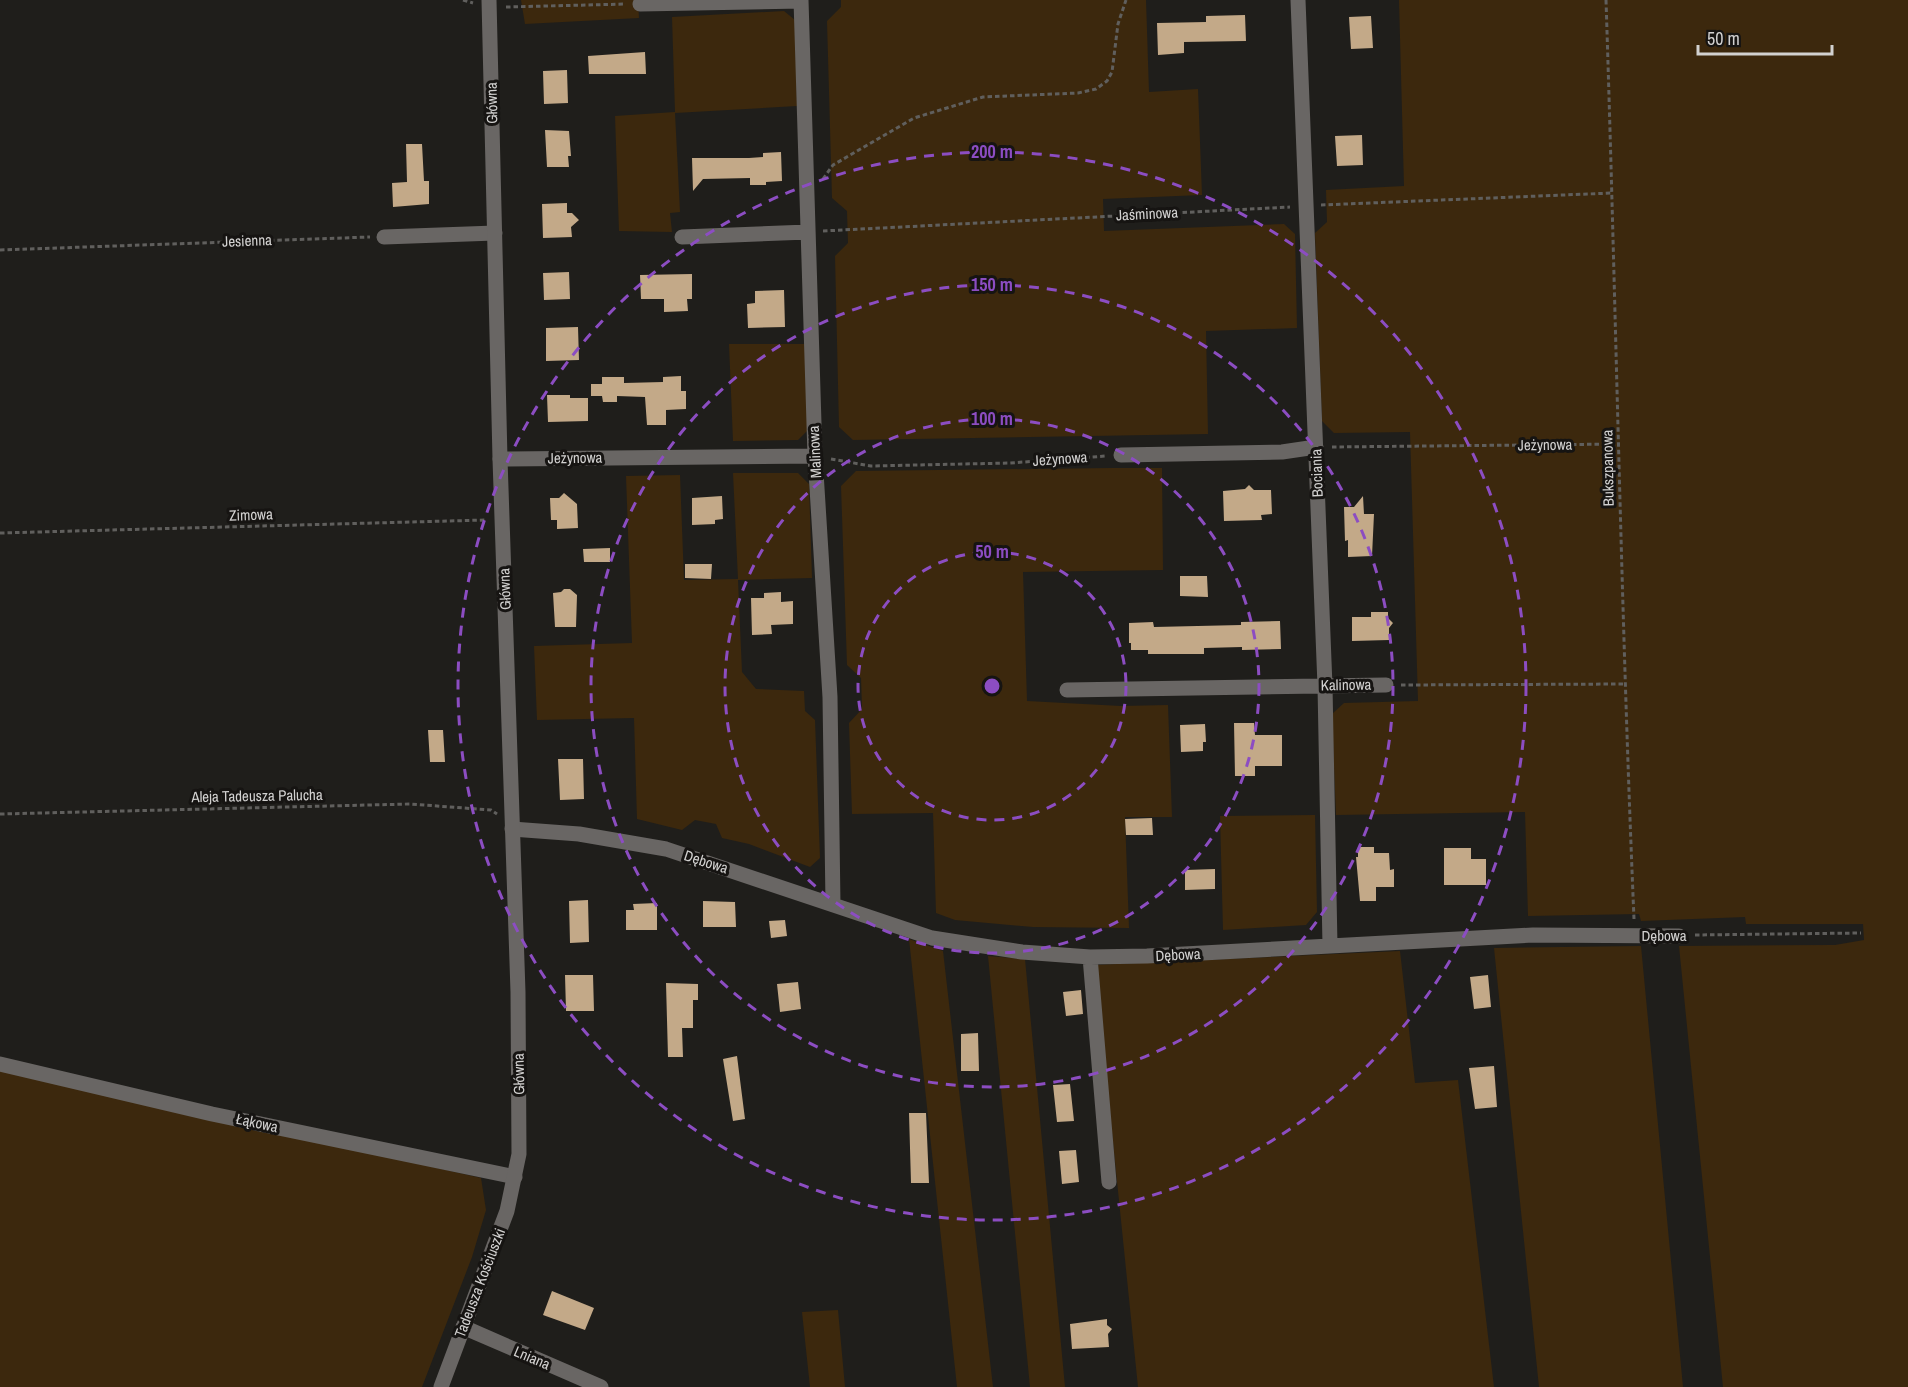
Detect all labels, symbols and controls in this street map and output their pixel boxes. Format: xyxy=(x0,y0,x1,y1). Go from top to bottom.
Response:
scale bar xyxy=(1698,18,1832,56)
text: 50 m xyxy=(1707,26,1740,51)
street label: Główna xyxy=(481,82,502,124)
text: 200 m xyxy=(971,139,1013,164)
street label: Jaśminowa xyxy=(1115,201,1179,226)
street label: Jesienna xyxy=(222,229,272,252)
text: 150 m xyxy=(971,272,1013,297)
text: 100 m xyxy=(971,406,1013,431)
street label: Malinowa xyxy=(803,425,826,479)
street label: Bukszpanowa xyxy=(1596,429,1619,506)
street label: Jeżynowa xyxy=(1517,434,1573,455)
street label: Jeżynowa xyxy=(1032,446,1088,471)
street label: Jeżynowa xyxy=(547,447,603,468)
street label: Bociania xyxy=(1305,448,1328,498)
street label: Zimowa xyxy=(229,503,273,526)
text: 50 m xyxy=(975,539,1009,564)
street label: Główna xyxy=(493,568,516,610)
street label: Kalinowa xyxy=(1321,674,1372,695)
centre of rings xyxy=(982,676,1002,696)
street label: Aleja Tadeusza Palucha xyxy=(190,784,323,807)
street label: Dębowa xyxy=(681,845,731,879)
street label: Dębowa xyxy=(1641,925,1687,946)
street label: Dębowa xyxy=(1155,943,1201,966)
street label: Główna xyxy=(508,1053,529,1095)
street label: Łąkowa xyxy=(234,1108,280,1137)
street label: Tadeusza Kościuszki xyxy=(449,1225,510,1341)
street label: Lniana xyxy=(511,1341,554,1375)

